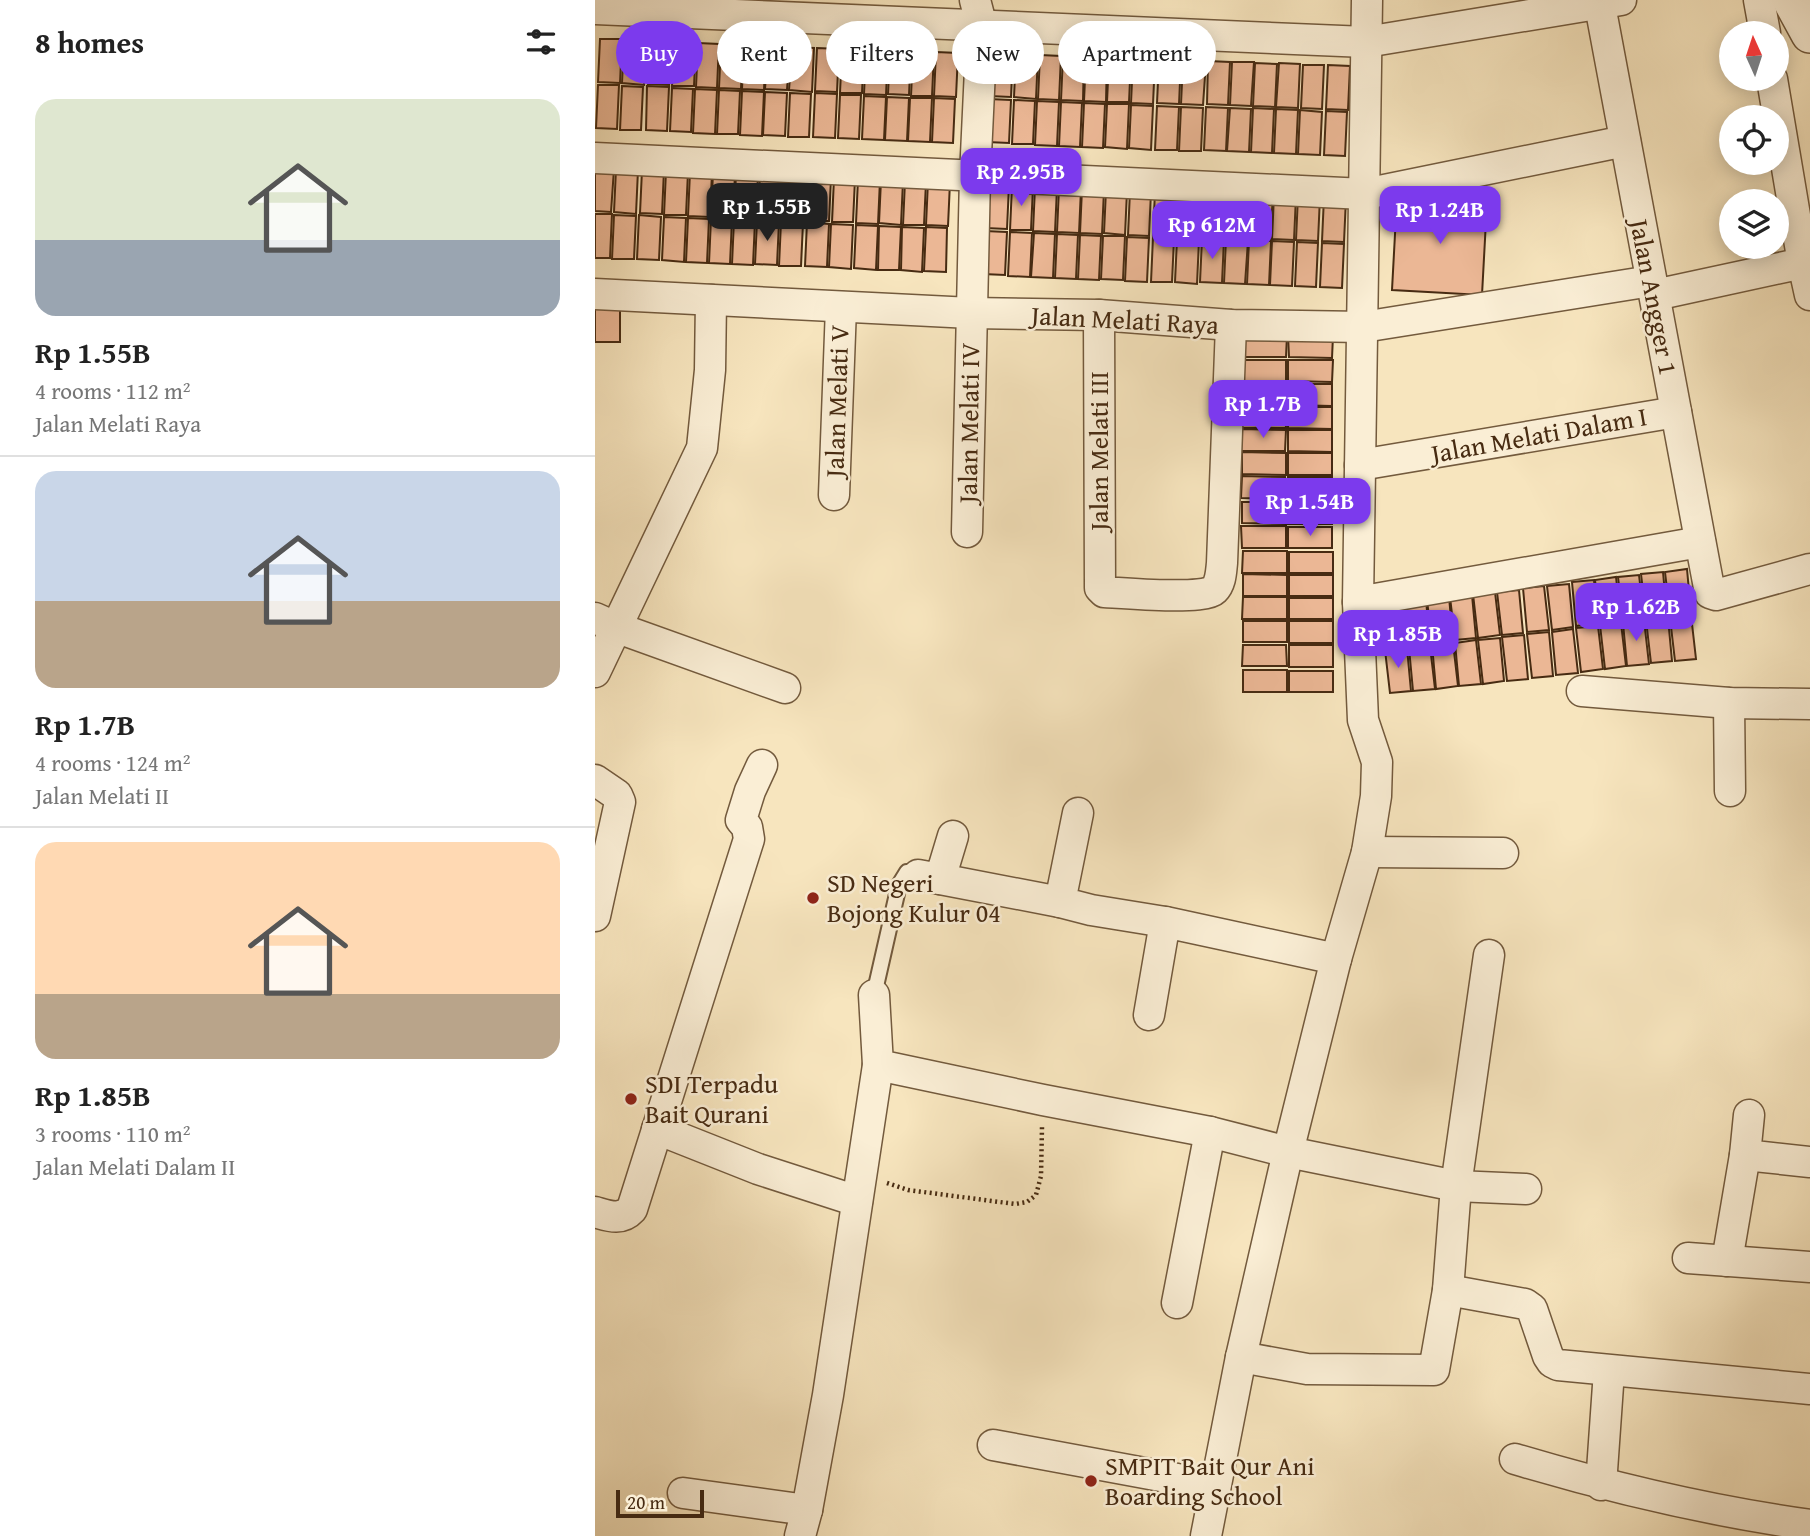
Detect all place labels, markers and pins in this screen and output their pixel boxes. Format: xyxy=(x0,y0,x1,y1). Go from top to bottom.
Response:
pin: Rp 2.95B xyxy=(949,148,1093,208)
pin: Rp 1.55B xyxy=(695,184,839,243)
pin: Rp 1.24B xyxy=(1368,187,1512,246)
pin: Rp 612M xyxy=(1147,202,1277,261)
pin: Rp 1.7B xyxy=(1198,380,1328,440)
pin: Rp 1.54B xyxy=(1238,478,1382,538)
pin: Rp 1.62B xyxy=(1564,584,1708,643)
pin: Rp 1.85B xyxy=(1326,610,1470,670)
place label: SD Negeri Bojong Kulur 04 xyxy=(827,863,1001,932)
marker: SD Negeri Bojong Kulur 04 xyxy=(805,890,821,906)
place label: SDI Terpadu Bait Qurani xyxy=(645,1064,778,1133)
marker: SDI Terpadu Bait Qurani xyxy=(623,1091,639,1107)
place label: SMPIT Bait Qur Ani Boarding School xyxy=(1105,1446,1315,1515)
marker: SMPIT Bait Qur Ani Boarding School xyxy=(1083,1473,1099,1489)

